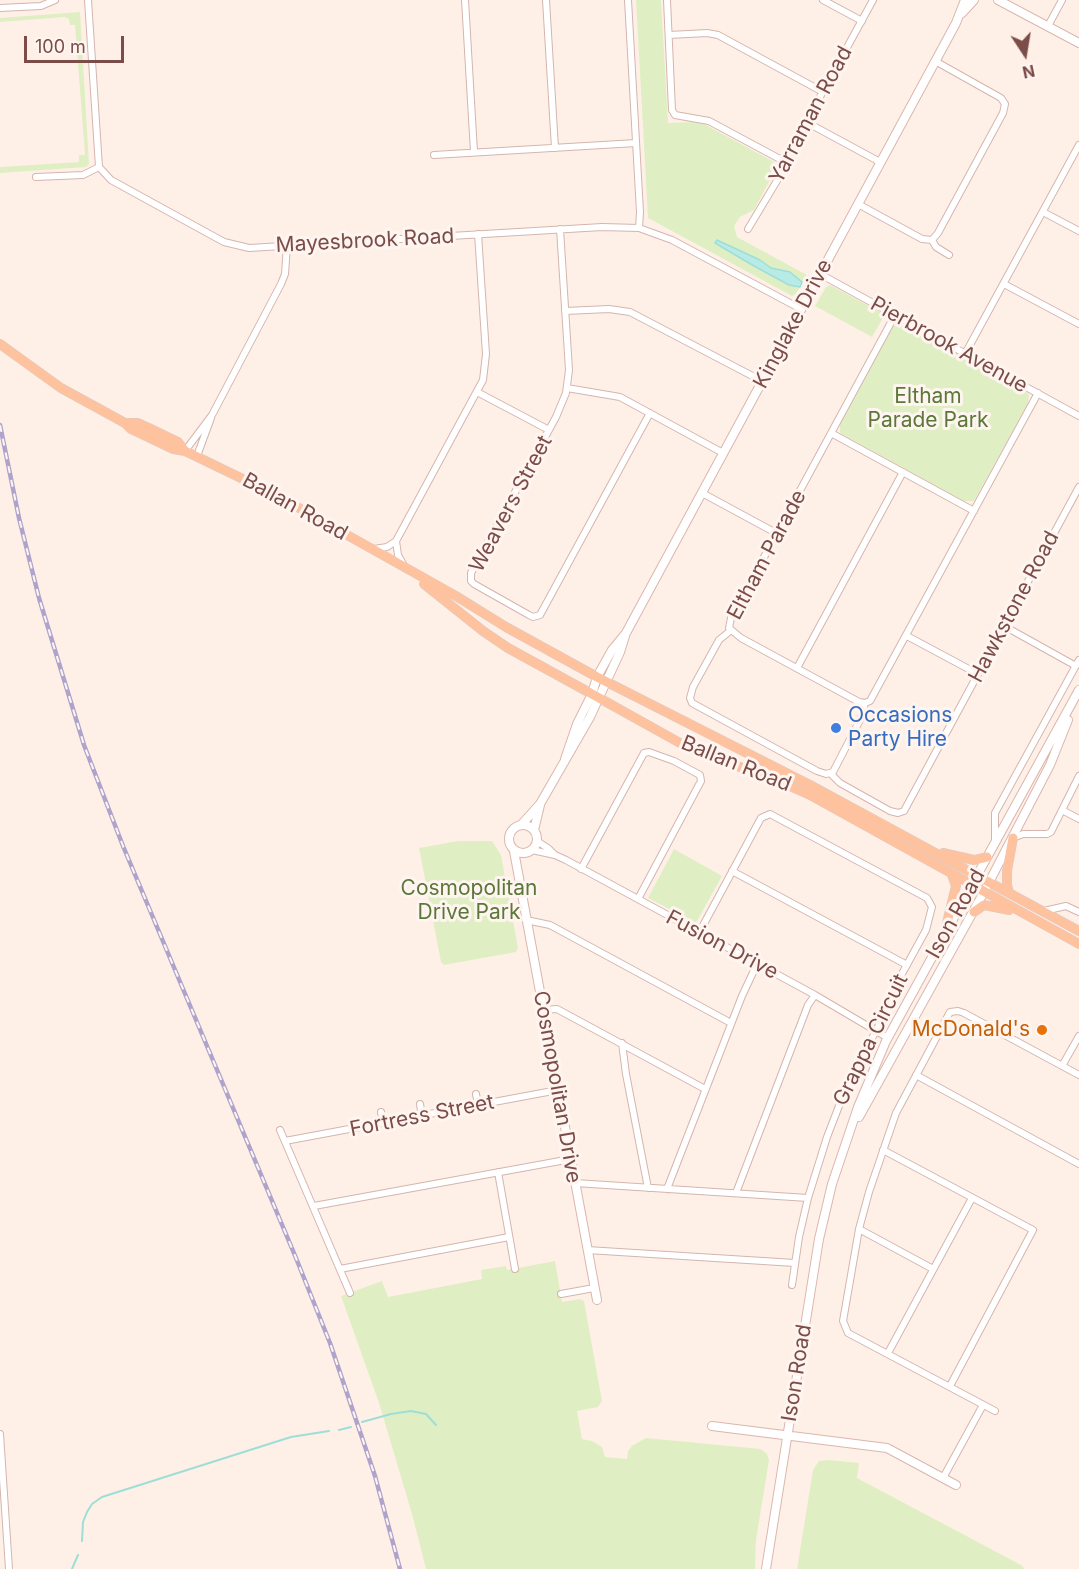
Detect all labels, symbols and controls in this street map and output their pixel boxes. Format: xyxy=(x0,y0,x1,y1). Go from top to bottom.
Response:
scale bar xyxy=(27,24,128,62)
north arrow xyxy=(995,24,1055,84)
text: 100 m xyxy=(35,36,86,57)
street label: Yarraman Road xyxy=(764,42,858,188)
text: N xyxy=(1021,61,1037,83)
street label: Mayesbrook Road xyxy=(275,224,455,258)
street label: Kinglake Drive xyxy=(748,255,838,393)
street label: Pierbrook Avenue xyxy=(866,291,1032,399)
park label: Eltham Parade Park xyxy=(868,384,988,434)
street label: Weavers Street xyxy=(464,431,558,577)
street label: Ballan Road xyxy=(238,468,352,546)
street label: Eltham Parade xyxy=(722,486,812,624)
street label: Hawkstone Road xyxy=(964,527,1064,687)
place label: Occasions Party Hire xyxy=(848,703,952,753)
marker: Occasions Party Hire xyxy=(829,721,843,735)
street label: Ballan Road xyxy=(677,731,795,797)
street label: Ison Road xyxy=(921,865,991,963)
park label: Cosmopolitan Drive Park xyxy=(401,876,537,926)
street label: Fusion Drive xyxy=(662,905,782,985)
street label: Grappa Circuit xyxy=(828,970,914,1110)
street label: Cosmopolitan Drive xyxy=(528,989,586,1185)
place label: McDonald's xyxy=(912,1017,1030,1043)
marker: McDonald's xyxy=(1035,1023,1049,1037)
street label: Fortress Street xyxy=(348,1090,496,1142)
street label: Ison Road xyxy=(777,1322,817,1424)

